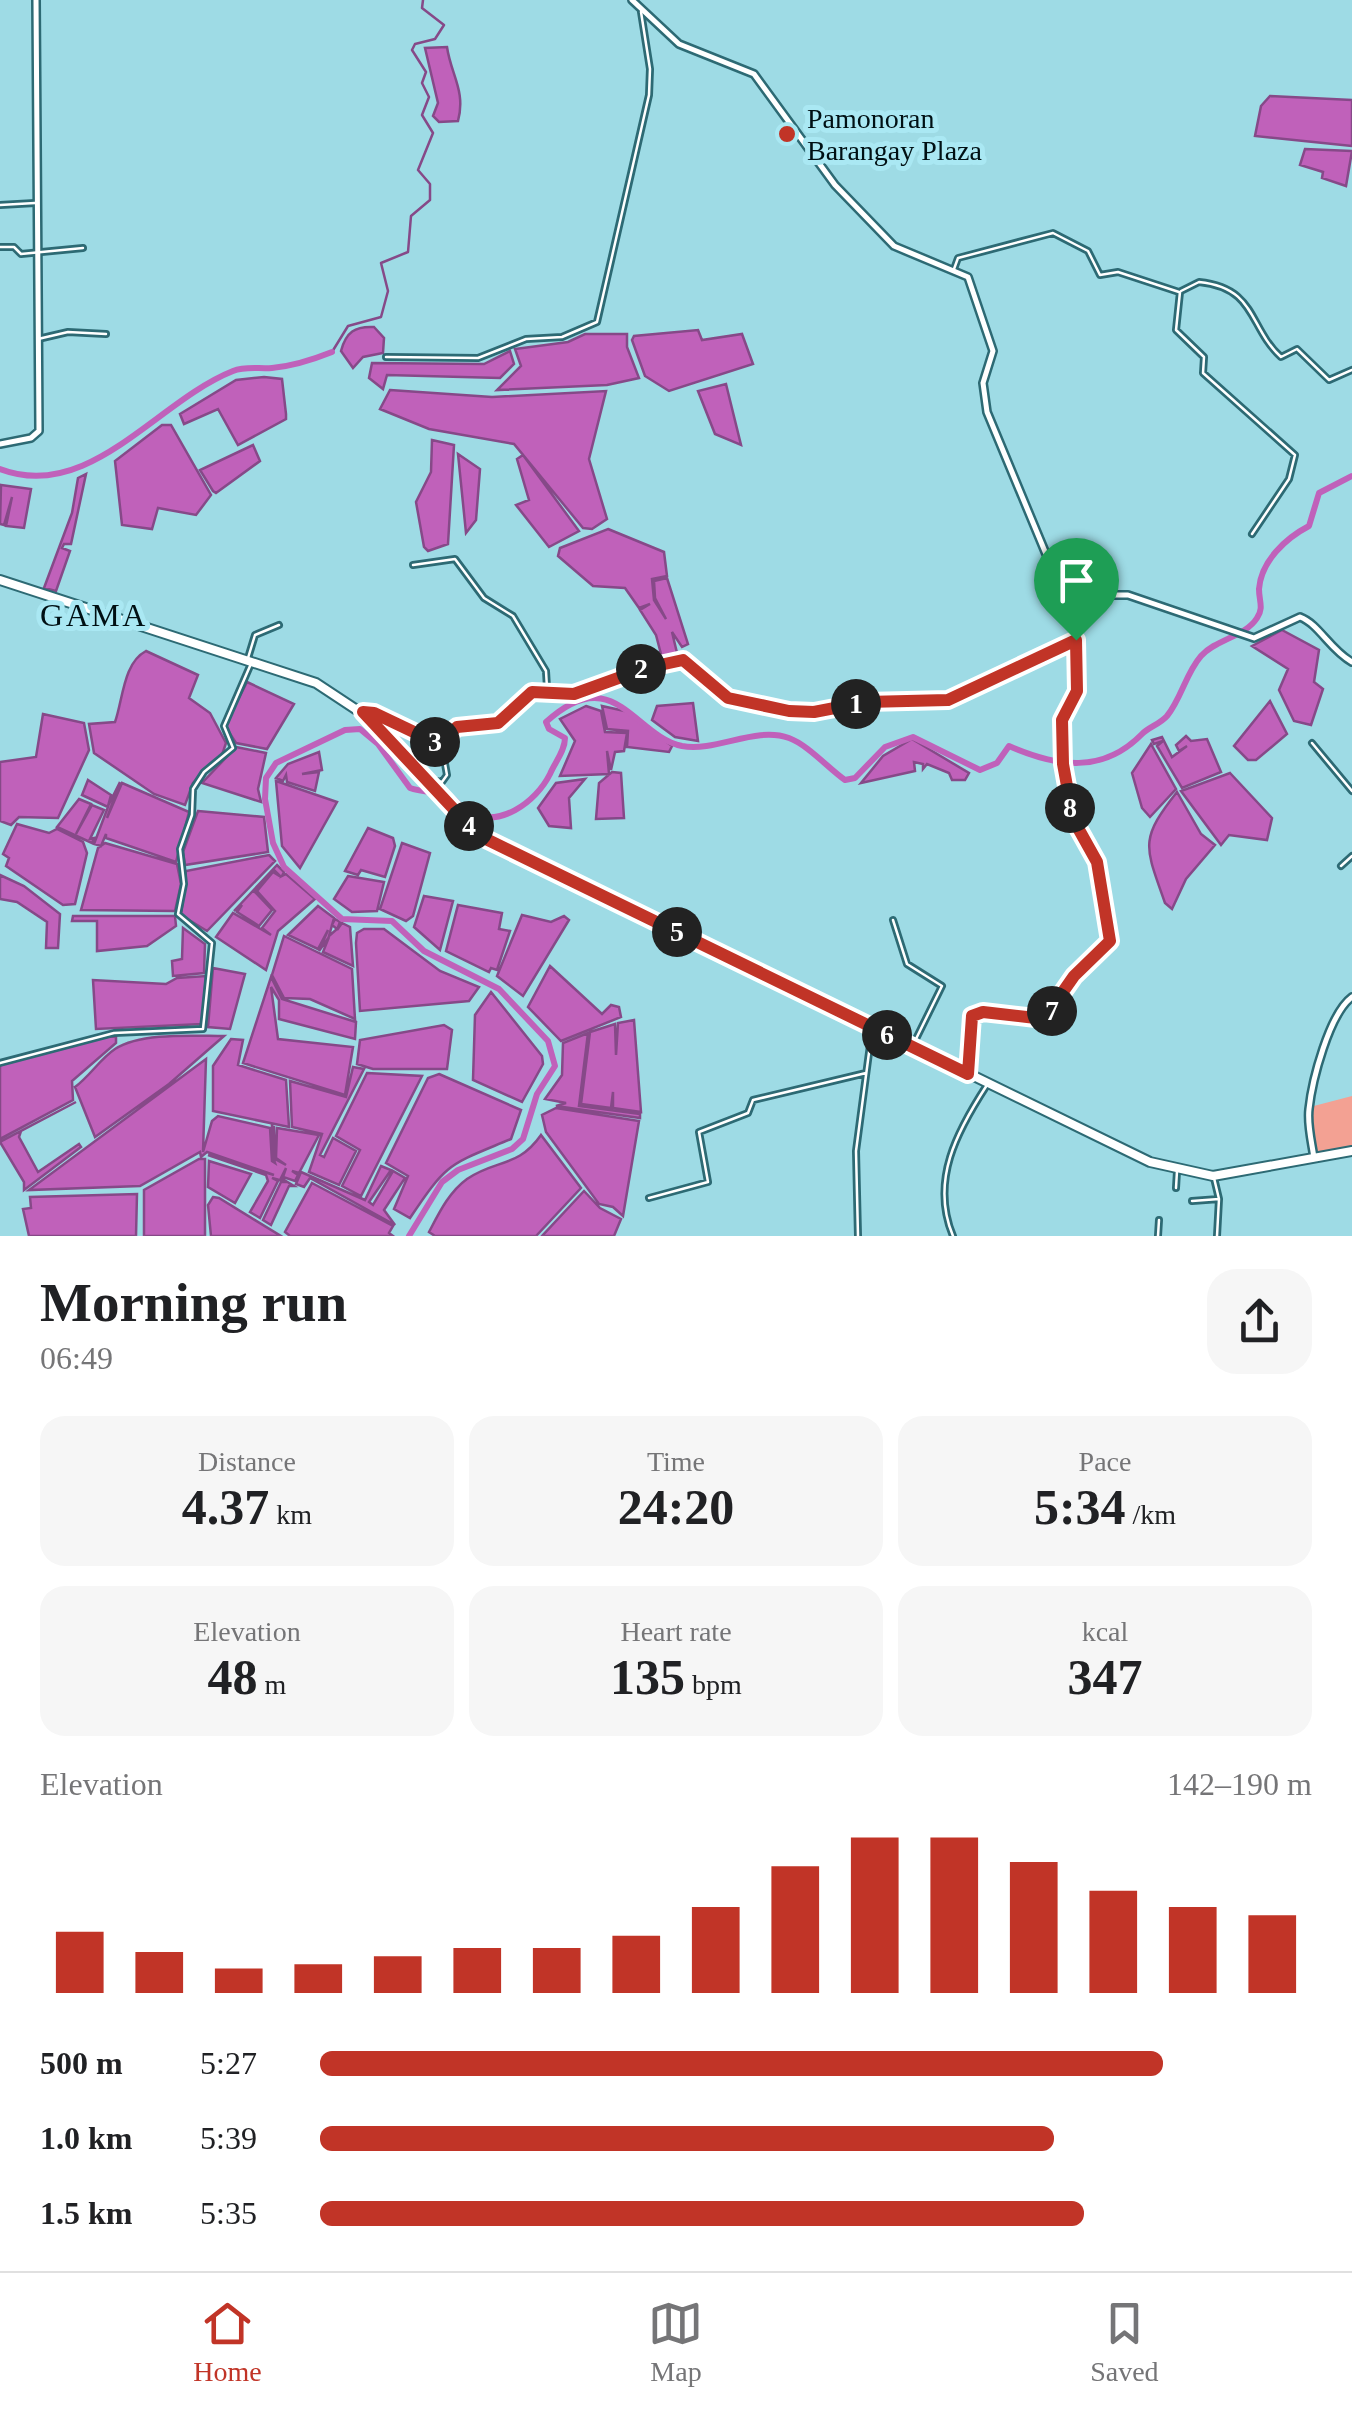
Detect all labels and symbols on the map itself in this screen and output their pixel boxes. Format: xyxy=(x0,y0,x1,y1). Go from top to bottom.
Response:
place label: Pamonoran Barangay Plaza xyxy=(807,103,982,166)
marker: Pamonoran Barangay Plaza xyxy=(776,123,798,145)
pin xyxy=(1034,538,1119,641)
district label: GAMA xyxy=(40,597,148,633)
pin: 2 xyxy=(616,644,666,694)
pin: 1 xyxy=(831,679,881,729)
pin: 3 xyxy=(410,717,460,767)
pin: 8 xyxy=(1045,783,1095,833)
pin: 4 xyxy=(444,801,494,851)
pin: 5 xyxy=(652,907,702,957)
pin: 7 xyxy=(1027,986,1077,1036)
pin: 6 xyxy=(862,1010,912,1060)

